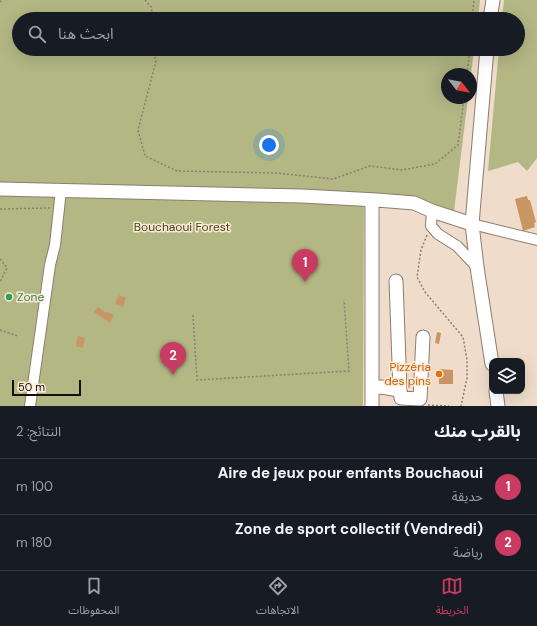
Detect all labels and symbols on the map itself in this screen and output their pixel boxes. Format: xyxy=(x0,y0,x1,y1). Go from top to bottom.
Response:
north arrow xyxy=(441,68,477,104)
your location xyxy=(259,135,279,155)
park label: Bouchaoui Forest xyxy=(134,219,230,235)
pin: 1 xyxy=(292,249,318,282)
place label: Zone xyxy=(17,289,44,305)
marker: Zone xyxy=(4,292,14,302)
pin: 2 xyxy=(160,342,186,375)
place label: Pizzéria des pins xyxy=(384,359,431,389)
marker: Pizzéria des pins xyxy=(434,369,444,379)
scale bar xyxy=(12,378,81,397)

